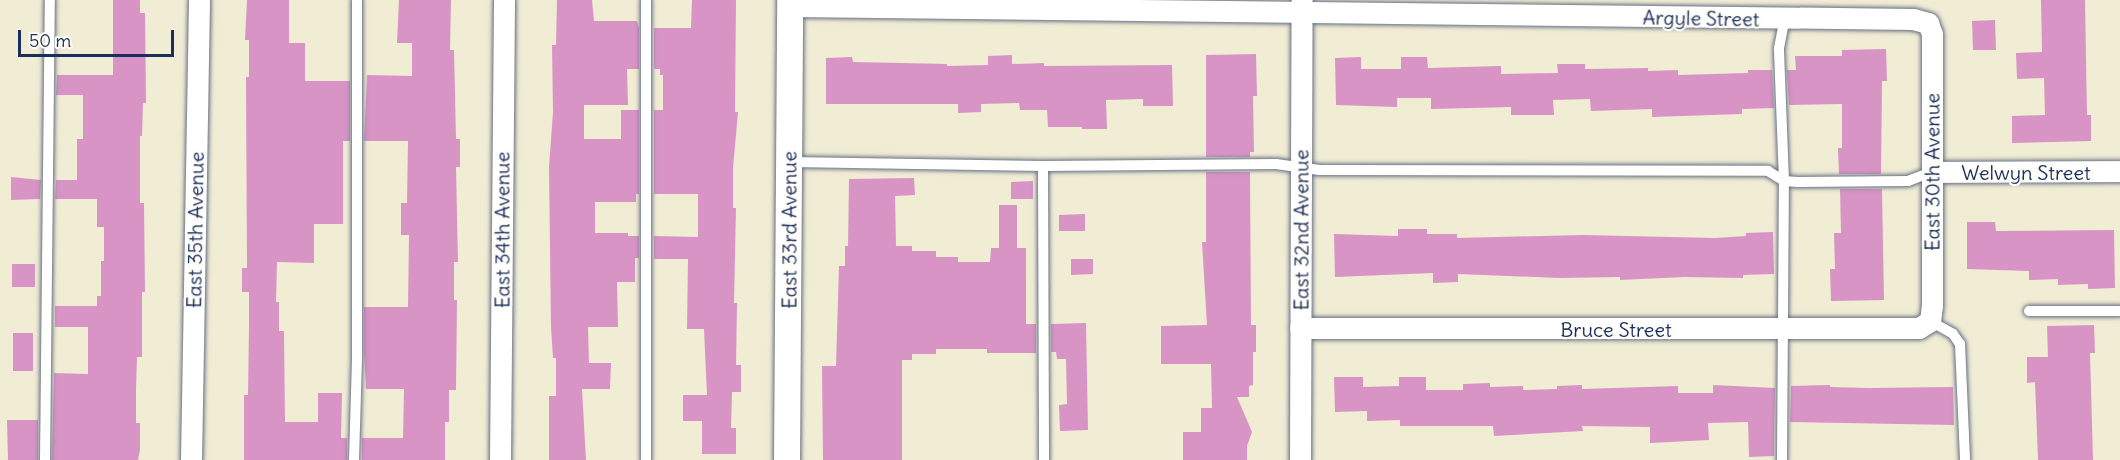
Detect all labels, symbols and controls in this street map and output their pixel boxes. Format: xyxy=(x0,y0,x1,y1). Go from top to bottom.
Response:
street label: Argyle Street xyxy=(1642,5,1760,31)
scale bar xyxy=(21,18,177,56)
text: 50 m xyxy=(29,29,71,52)
street label: East 30th Avenue xyxy=(1920,93,1944,251)
street label: East 32nd Avenue xyxy=(1289,150,1313,310)
street label: East 33rd Avenue xyxy=(777,151,801,309)
street label: East 35th Avenue xyxy=(182,152,208,308)
street label: East 34th Avenue xyxy=(490,152,514,308)
street label: Welwyn Street xyxy=(1961,160,2091,184)
street label: Bruce Street xyxy=(1560,317,1672,341)

